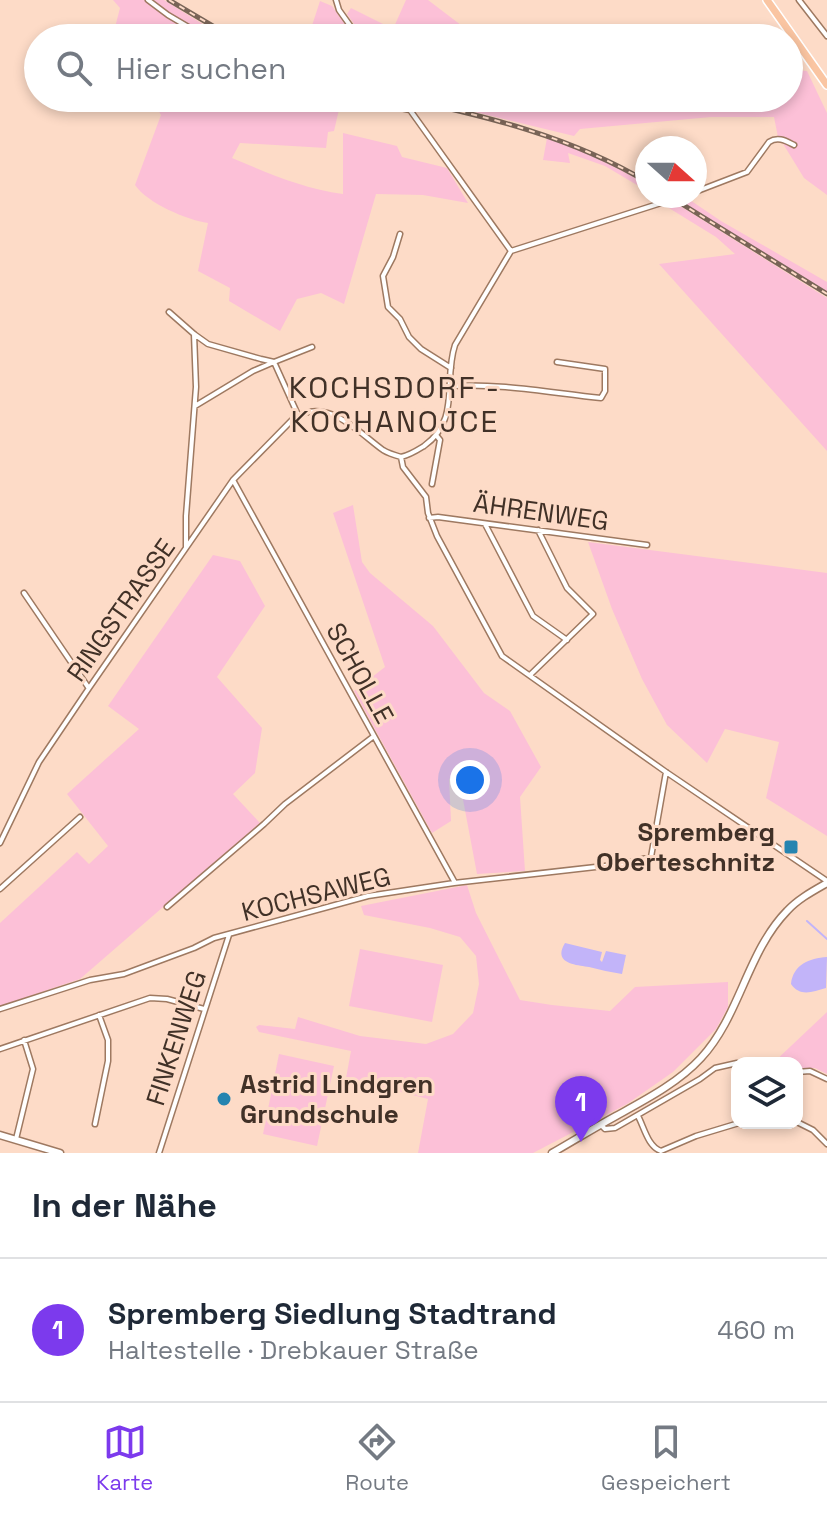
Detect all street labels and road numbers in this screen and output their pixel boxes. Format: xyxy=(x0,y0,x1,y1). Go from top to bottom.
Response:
street label: ÄHRENWEG xyxy=(471,486,611,538)
street label: RINGSTRASSE xyxy=(59,532,183,688)
street label: SCHOLLE xyxy=(318,617,402,729)
street label: KOCHSAWEG xyxy=(238,859,394,929)
street label: FINKENWEG xyxy=(138,966,214,1110)

